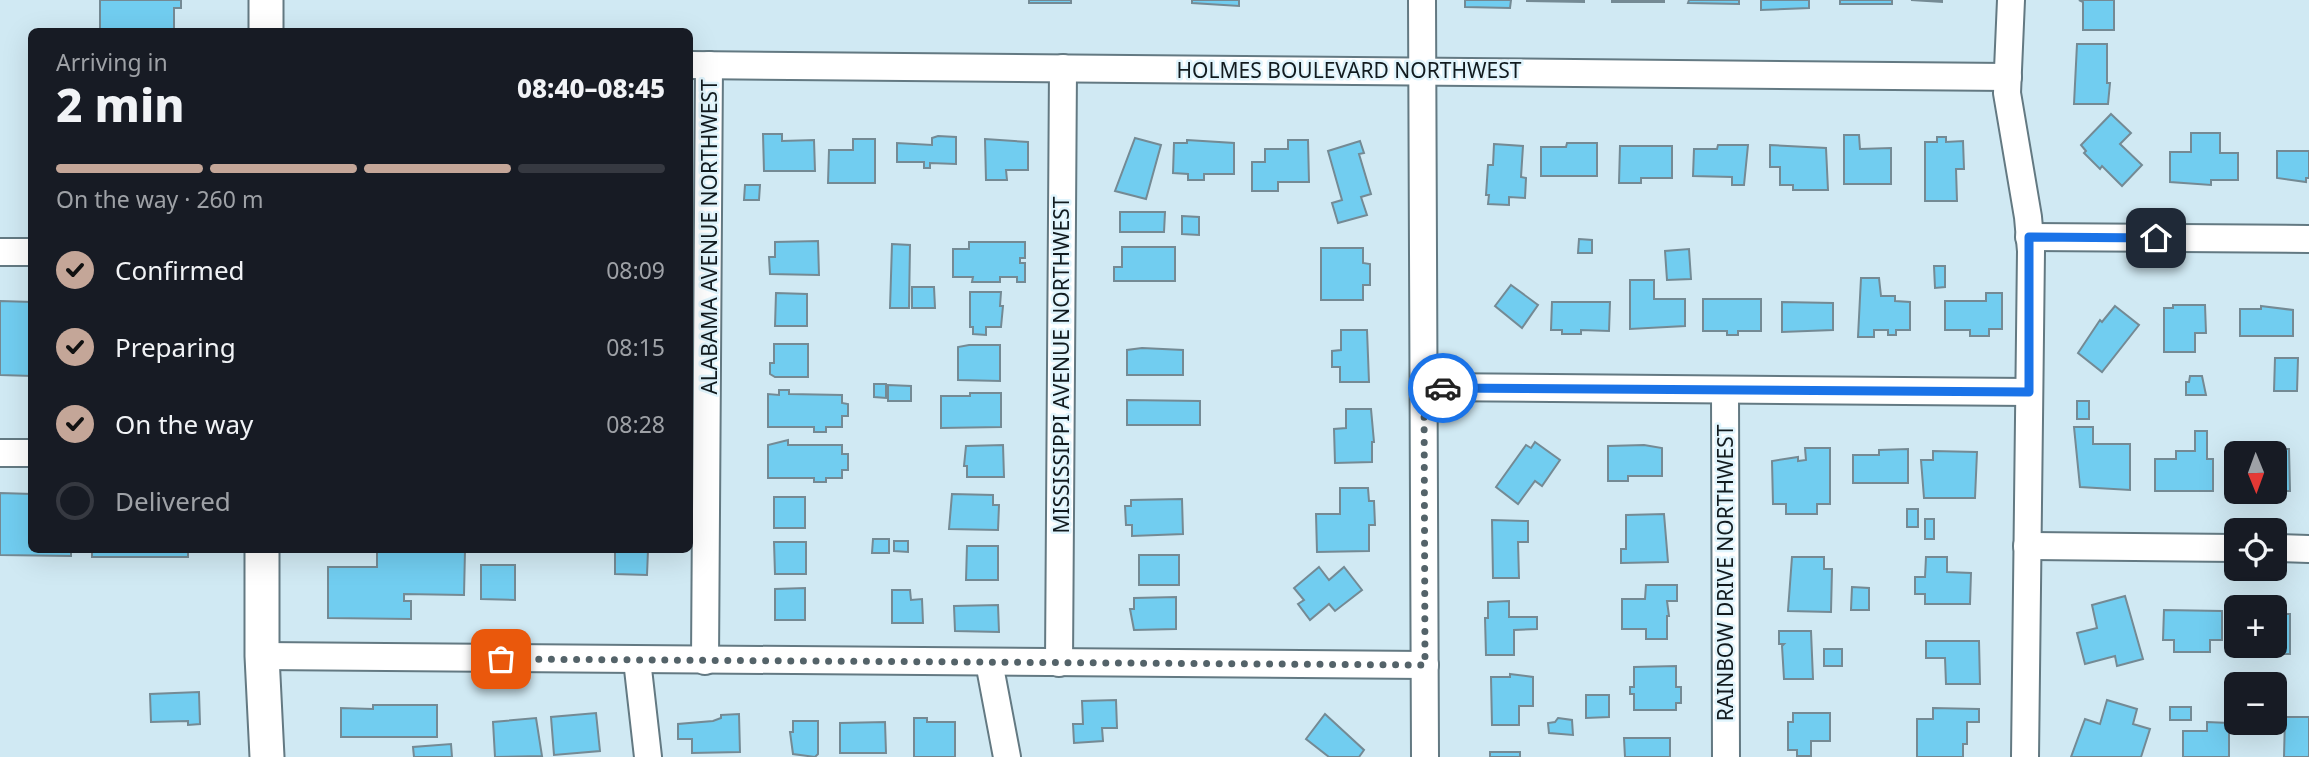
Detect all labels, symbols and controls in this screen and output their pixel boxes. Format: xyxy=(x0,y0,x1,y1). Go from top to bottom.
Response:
text: Arriving in xyxy=(56,46,168,78)
street label: HOLMES BOULEVARD NORTHWEST xyxy=(1177,56,1522,84)
text: 08:40–08:45 xyxy=(517,70,665,106)
text: 2 min xyxy=(56,73,185,135)
street label: ALABAMA AVENUE NORTHWEST xyxy=(695,79,723,395)
text: On the way · 260 m xyxy=(56,183,263,215)
street label: MISSISSIPPI AVENUE NORTHWEST xyxy=(1047,196,1075,533)
pin xyxy=(2126,208,2186,268)
icon: home xyxy=(2137,219,2175,257)
icon: check xyxy=(56,251,94,289)
text: Confirmed xyxy=(115,252,245,288)
text: 08:09 xyxy=(606,254,665,286)
icon: check xyxy=(56,328,94,366)
text: Preparing xyxy=(115,329,236,365)
text: 08:15 xyxy=(606,331,665,363)
courier xyxy=(1408,353,1478,423)
icon: car xyxy=(1424,369,1462,407)
icon: check xyxy=(56,405,94,443)
text: On the way xyxy=(115,406,253,442)
text: 08:28 xyxy=(606,408,665,440)
street label: RAINBOW DRIVE NORTHWEST xyxy=(1711,424,1739,721)
north arrow xyxy=(2224,441,2287,504)
map controls xyxy=(2224,441,2287,735)
text: Delivered xyxy=(115,483,231,519)
button: locate xyxy=(2224,518,2287,581)
button: + xyxy=(2224,595,2287,658)
pin xyxy=(471,629,531,689)
icon: bag xyxy=(482,640,520,678)
button: − xyxy=(2224,672,2287,735)

